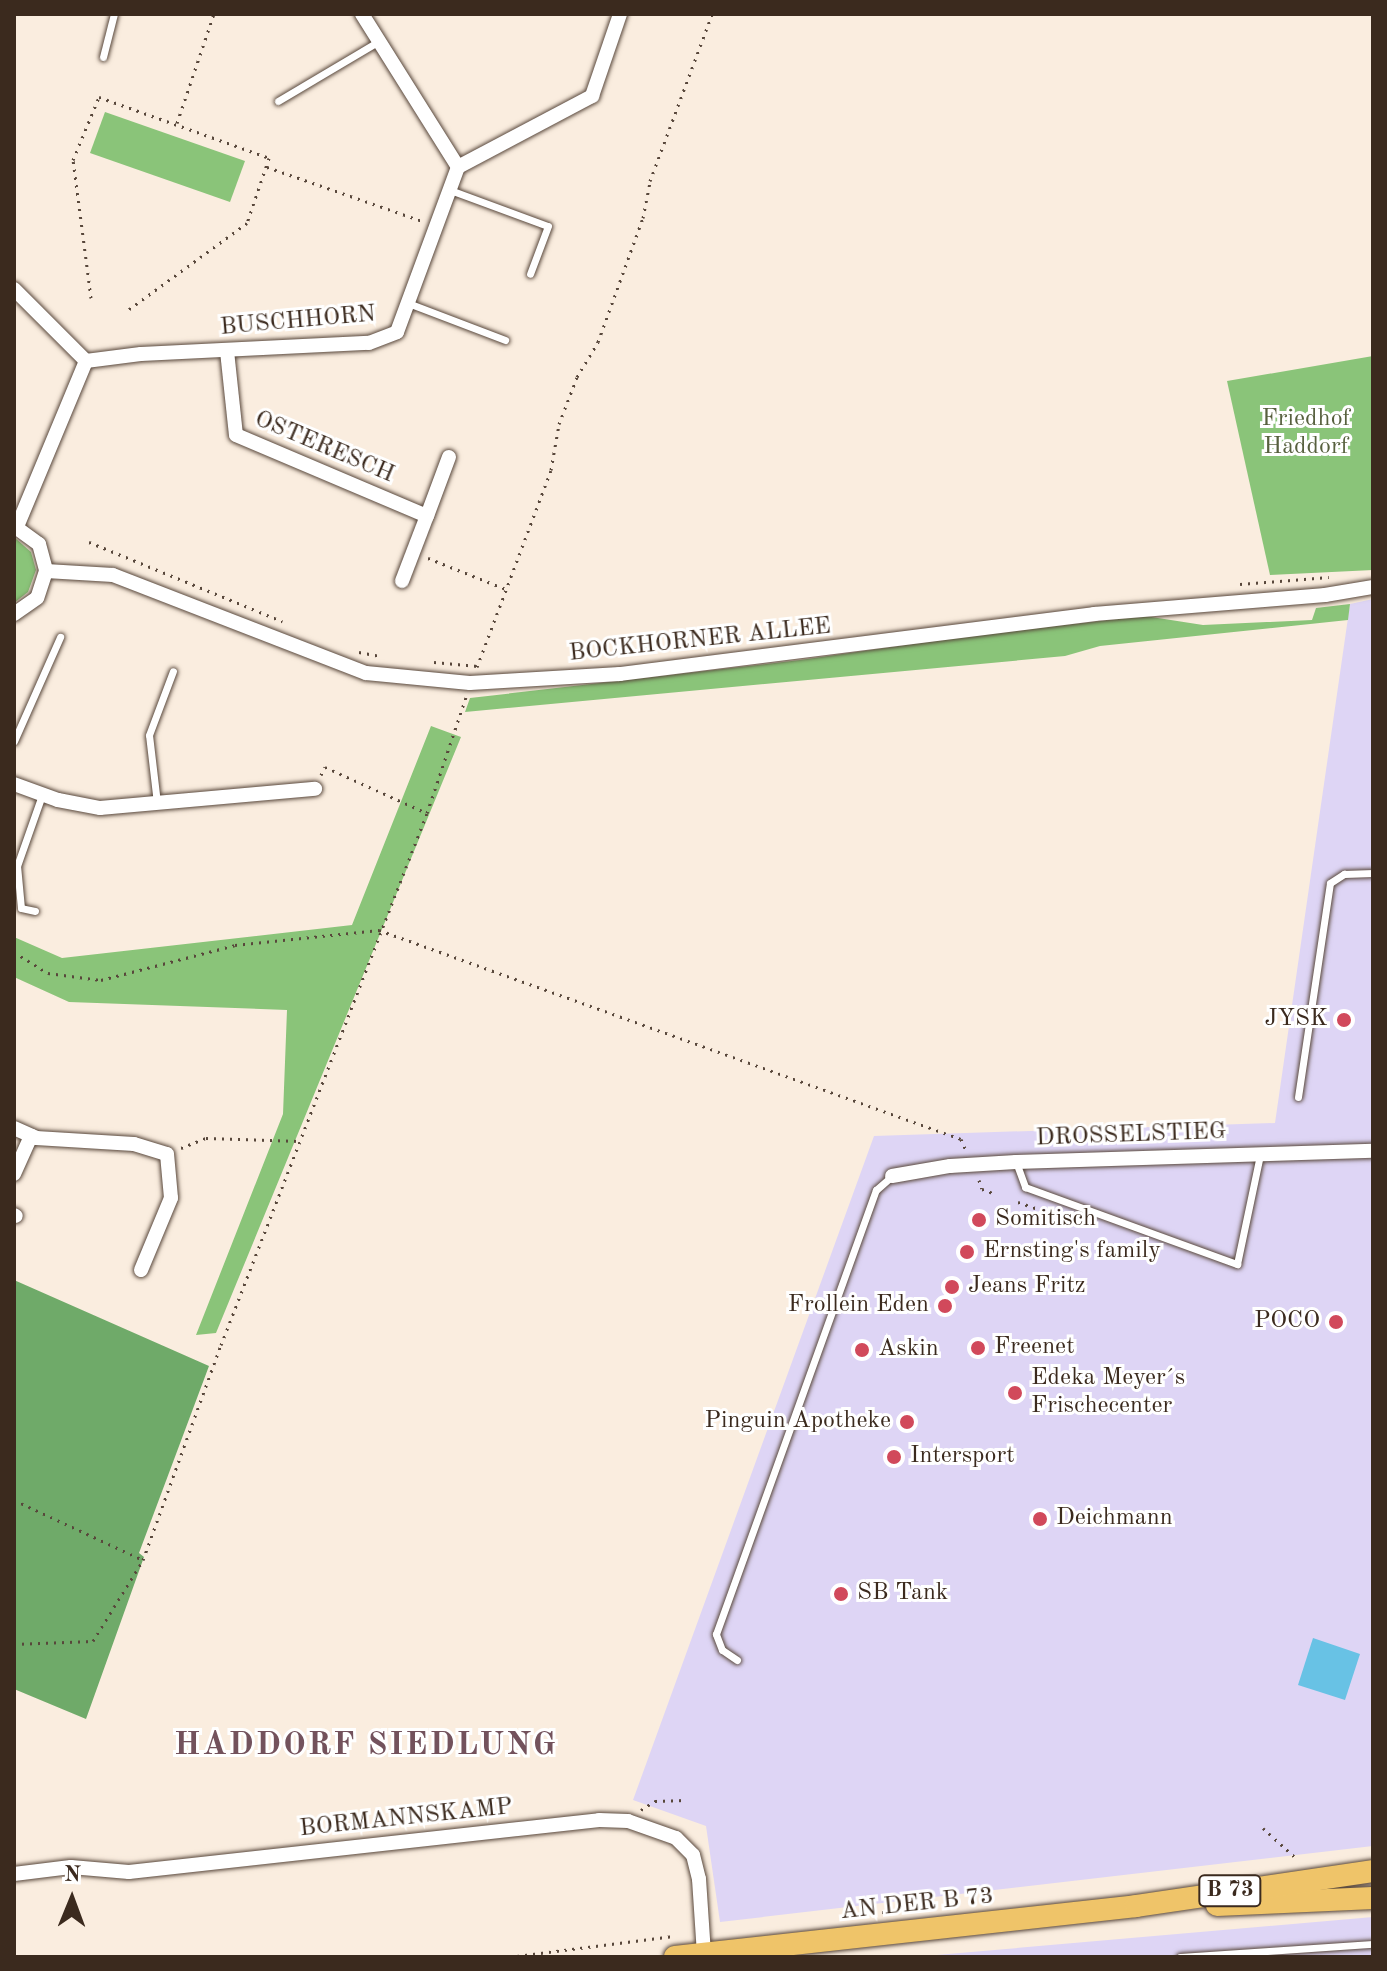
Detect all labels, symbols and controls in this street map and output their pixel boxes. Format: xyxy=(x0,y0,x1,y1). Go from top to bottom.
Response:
street label: BUSCHHORN xyxy=(219,301,377,343)
street label: OSTERESCH xyxy=(250,406,398,490)
park label: Friedhof Haddorf xyxy=(1262,406,1350,462)
street label: BOCKHORNER ALLEE xyxy=(568,613,832,669)
place label: JYSK xyxy=(1265,1006,1328,1034)
marker: JYSK xyxy=(1335,1011,1353,1029)
street label: DROSSELSTIEG xyxy=(1035,1118,1227,1154)
place label: Somitisch xyxy=(995,1206,1096,1234)
marker: Somitisch xyxy=(970,1211,988,1229)
place label: Ernsting's family xyxy=(983,1238,1161,1266)
marker: Ernsting's family xyxy=(958,1243,976,1261)
place label: Jeans Fritz xyxy=(968,1273,1085,1301)
marker: Jeans Fritz xyxy=(943,1278,961,1296)
place label: Frollein Eden xyxy=(788,1292,929,1320)
marker: Frollein Eden xyxy=(936,1297,954,1315)
place label: POCO xyxy=(1254,1308,1320,1336)
marker: POCO xyxy=(1327,1313,1345,1331)
place label: Freenet xyxy=(994,1334,1075,1362)
place label: Askin xyxy=(878,1336,939,1364)
marker: Freenet xyxy=(969,1339,987,1357)
marker: Askin xyxy=(853,1341,871,1359)
place label: Edeka Meyer´s Frischecenter xyxy=(1031,1365,1185,1421)
marker: Edeka Meyer´s Frischecenter xyxy=(1006,1384,1024,1402)
place label: Pinguin Apotheke xyxy=(705,1408,891,1436)
marker: Pinguin Apotheke xyxy=(898,1413,916,1431)
place label: Intersport xyxy=(910,1443,1015,1471)
marker: Intersport xyxy=(885,1448,903,1466)
place label: Deichmann xyxy=(1056,1505,1173,1533)
marker: Deichmann xyxy=(1031,1510,1049,1528)
place label: SB Tank xyxy=(857,1580,948,1608)
marker: SB Tank xyxy=(832,1585,850,1603)
district label: HADDORF SIEDLUNG xyxy=(174,1727,558,1765)
street label: BORMANNSKAMP xyxy=(298,1794,514,1844)
north arrow xyxy=(32,1859,112,1939)
text: N xyxy=(64,1864,81,1886)
road number: B 73 xyxy=(1198,1873,1262,1909)
street label: AN DER B 73 xyxy=(839,1883,995,1927)

